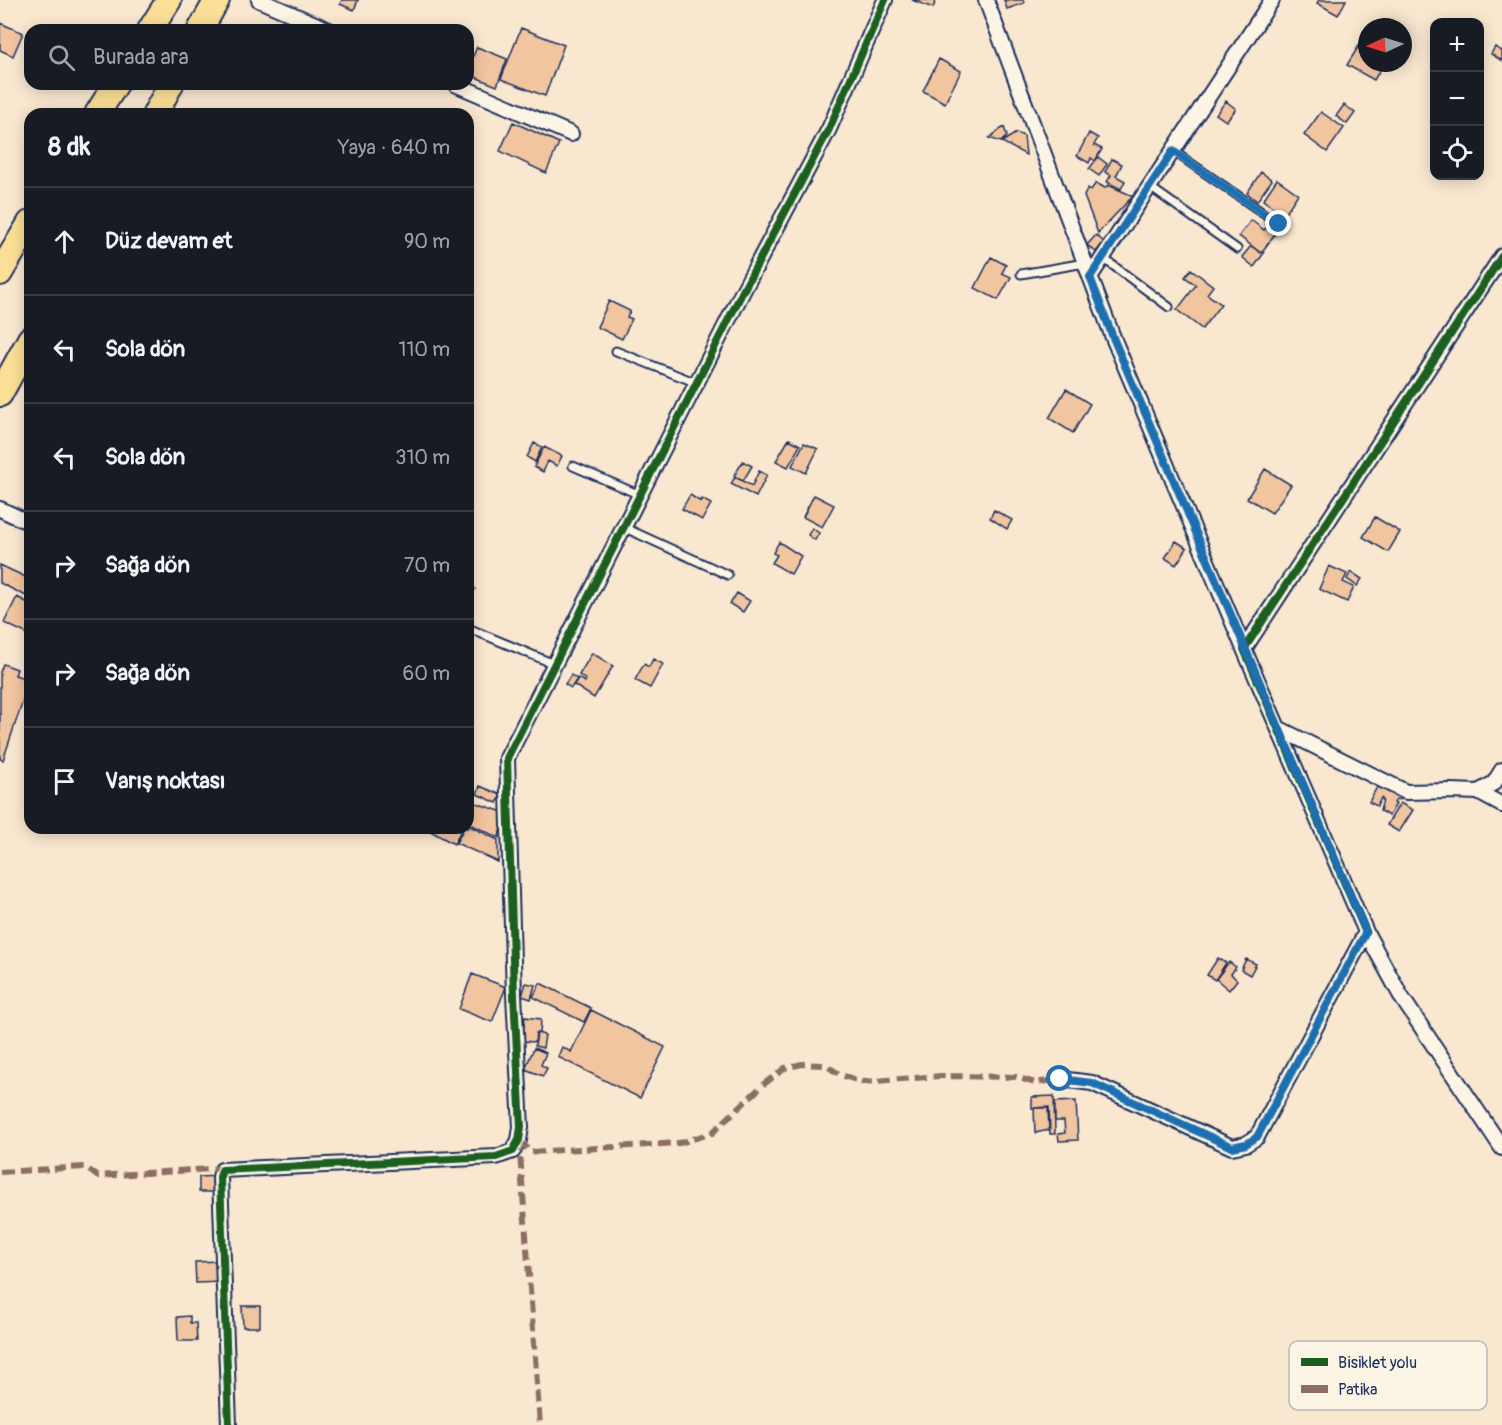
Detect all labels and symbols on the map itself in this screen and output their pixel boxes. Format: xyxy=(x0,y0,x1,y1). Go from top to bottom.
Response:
north arrow xyxy=(1358,18,1412,72)
route end xyxy=(1265,210,1291,236)
route start xyxy=(1046,1065,1072,1091)
legend xyxy=(1289,1341,1487,1410)
text: Bisiklet yolu xyxy=(1338,1353,1417,1373)
text: Patika xyxy=(1338,1380,1377,1400)

